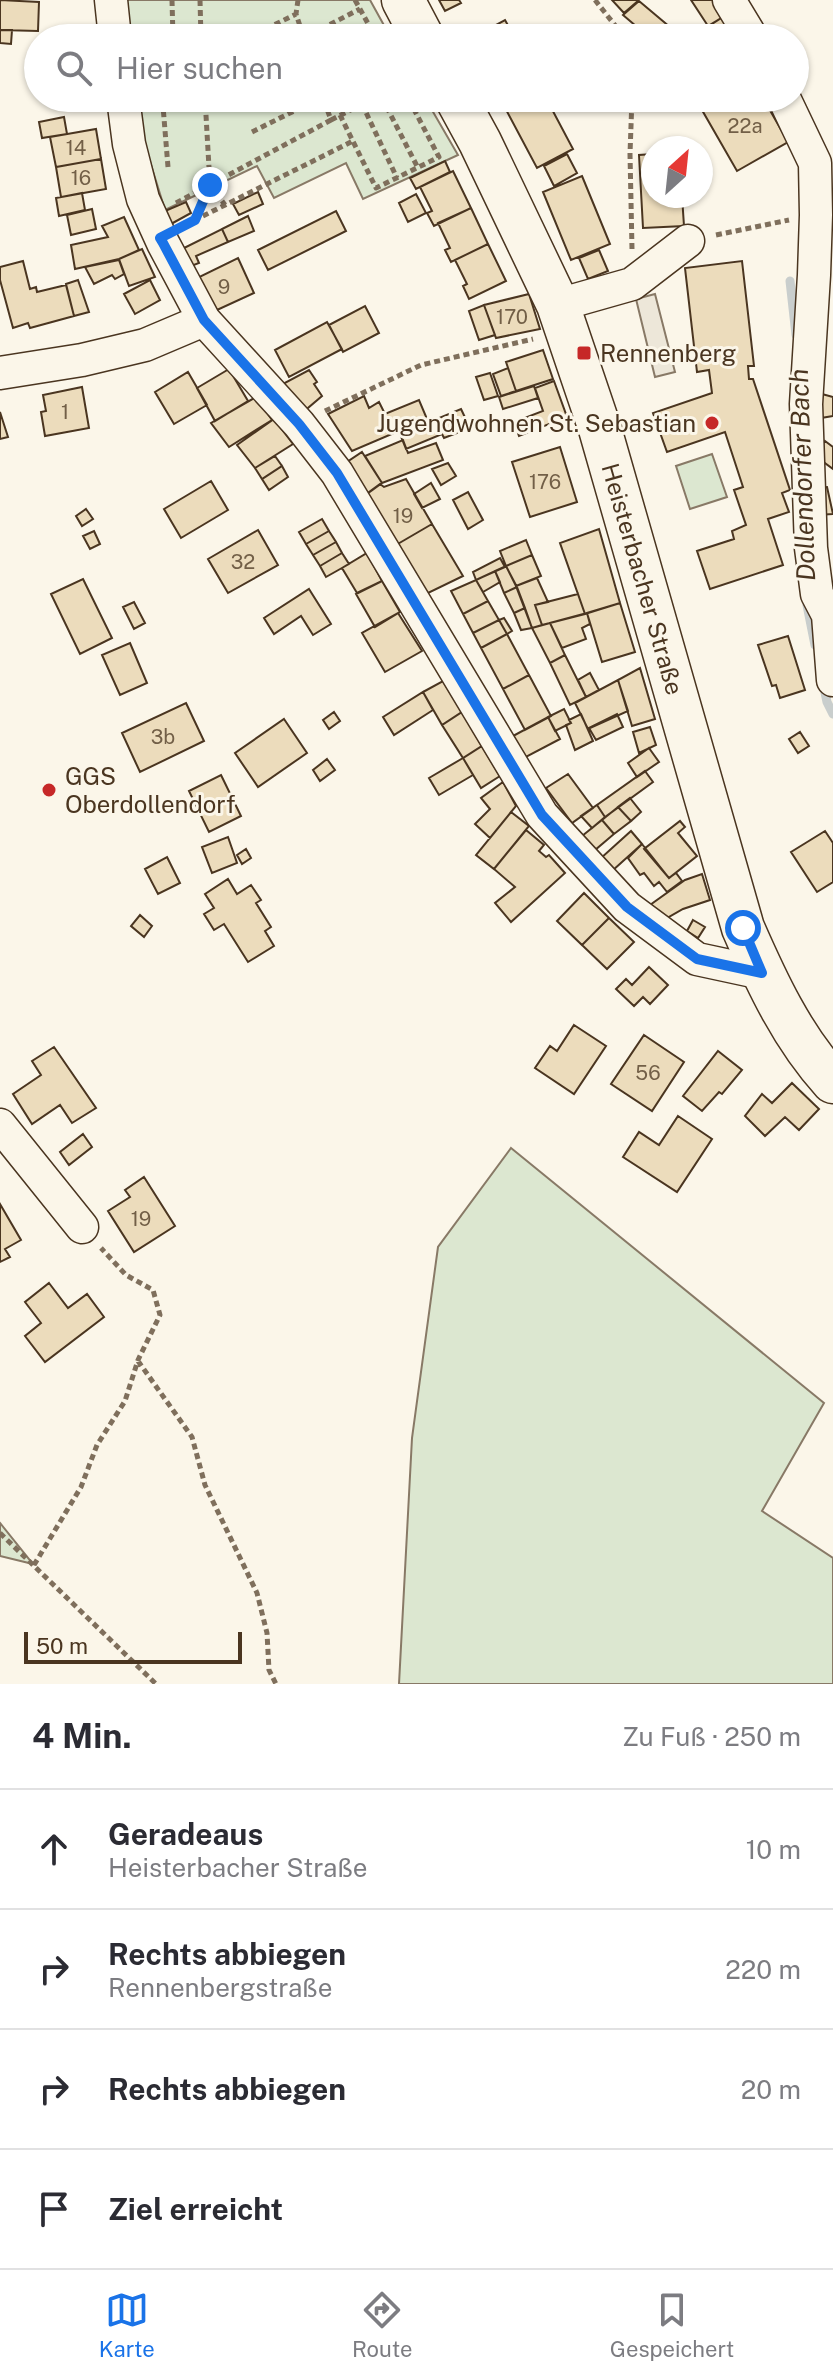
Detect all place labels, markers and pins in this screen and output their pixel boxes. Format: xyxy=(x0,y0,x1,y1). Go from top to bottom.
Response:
place label: Rennenberg xyxy=(600,339,736,367)
marker: Rennenberg xyxy=(575,344,593,362)
place label: Jugendwohnen St. Sebastian xyxy=(376,409,696,437)
marker: Jugendwohnen St. Sebastian xyxy=(703,414,721,432)
place label: GGS Oberdollendorf xyxy=(65,762,235,818)
marker: GGS Oberdollendorf xyxy=(40,781,58,799)

